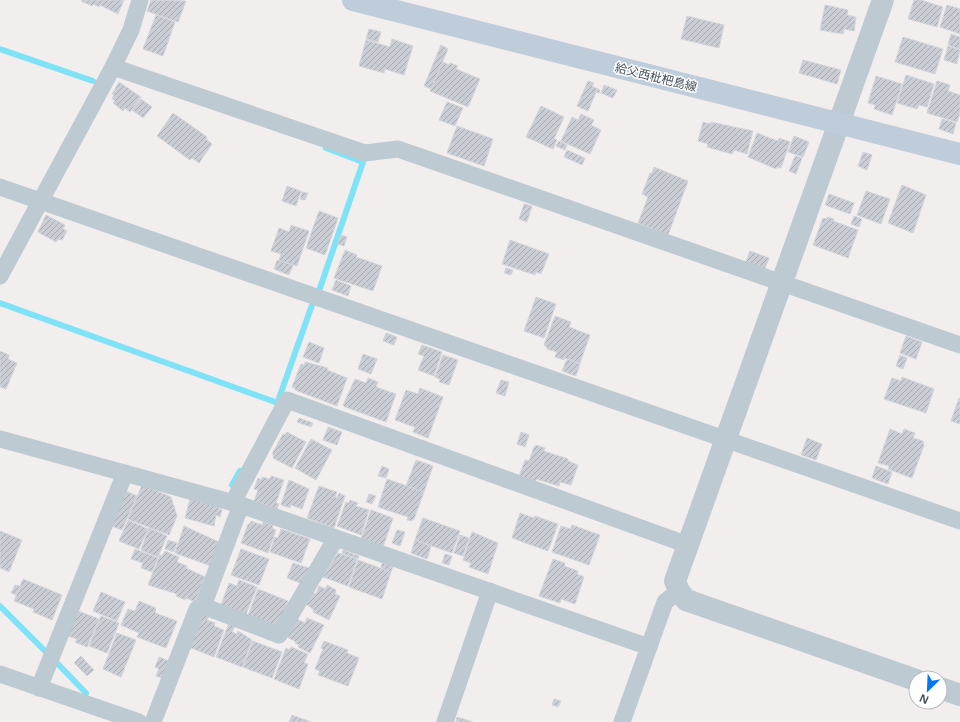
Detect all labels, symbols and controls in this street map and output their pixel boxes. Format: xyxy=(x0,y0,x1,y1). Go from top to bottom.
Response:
street label: 給父西枇杷島線 xyxy=(613,59,699,95)
north arrow xyxy=(908,670,948,710)
text: N xyxy=(917,691,931,708)

